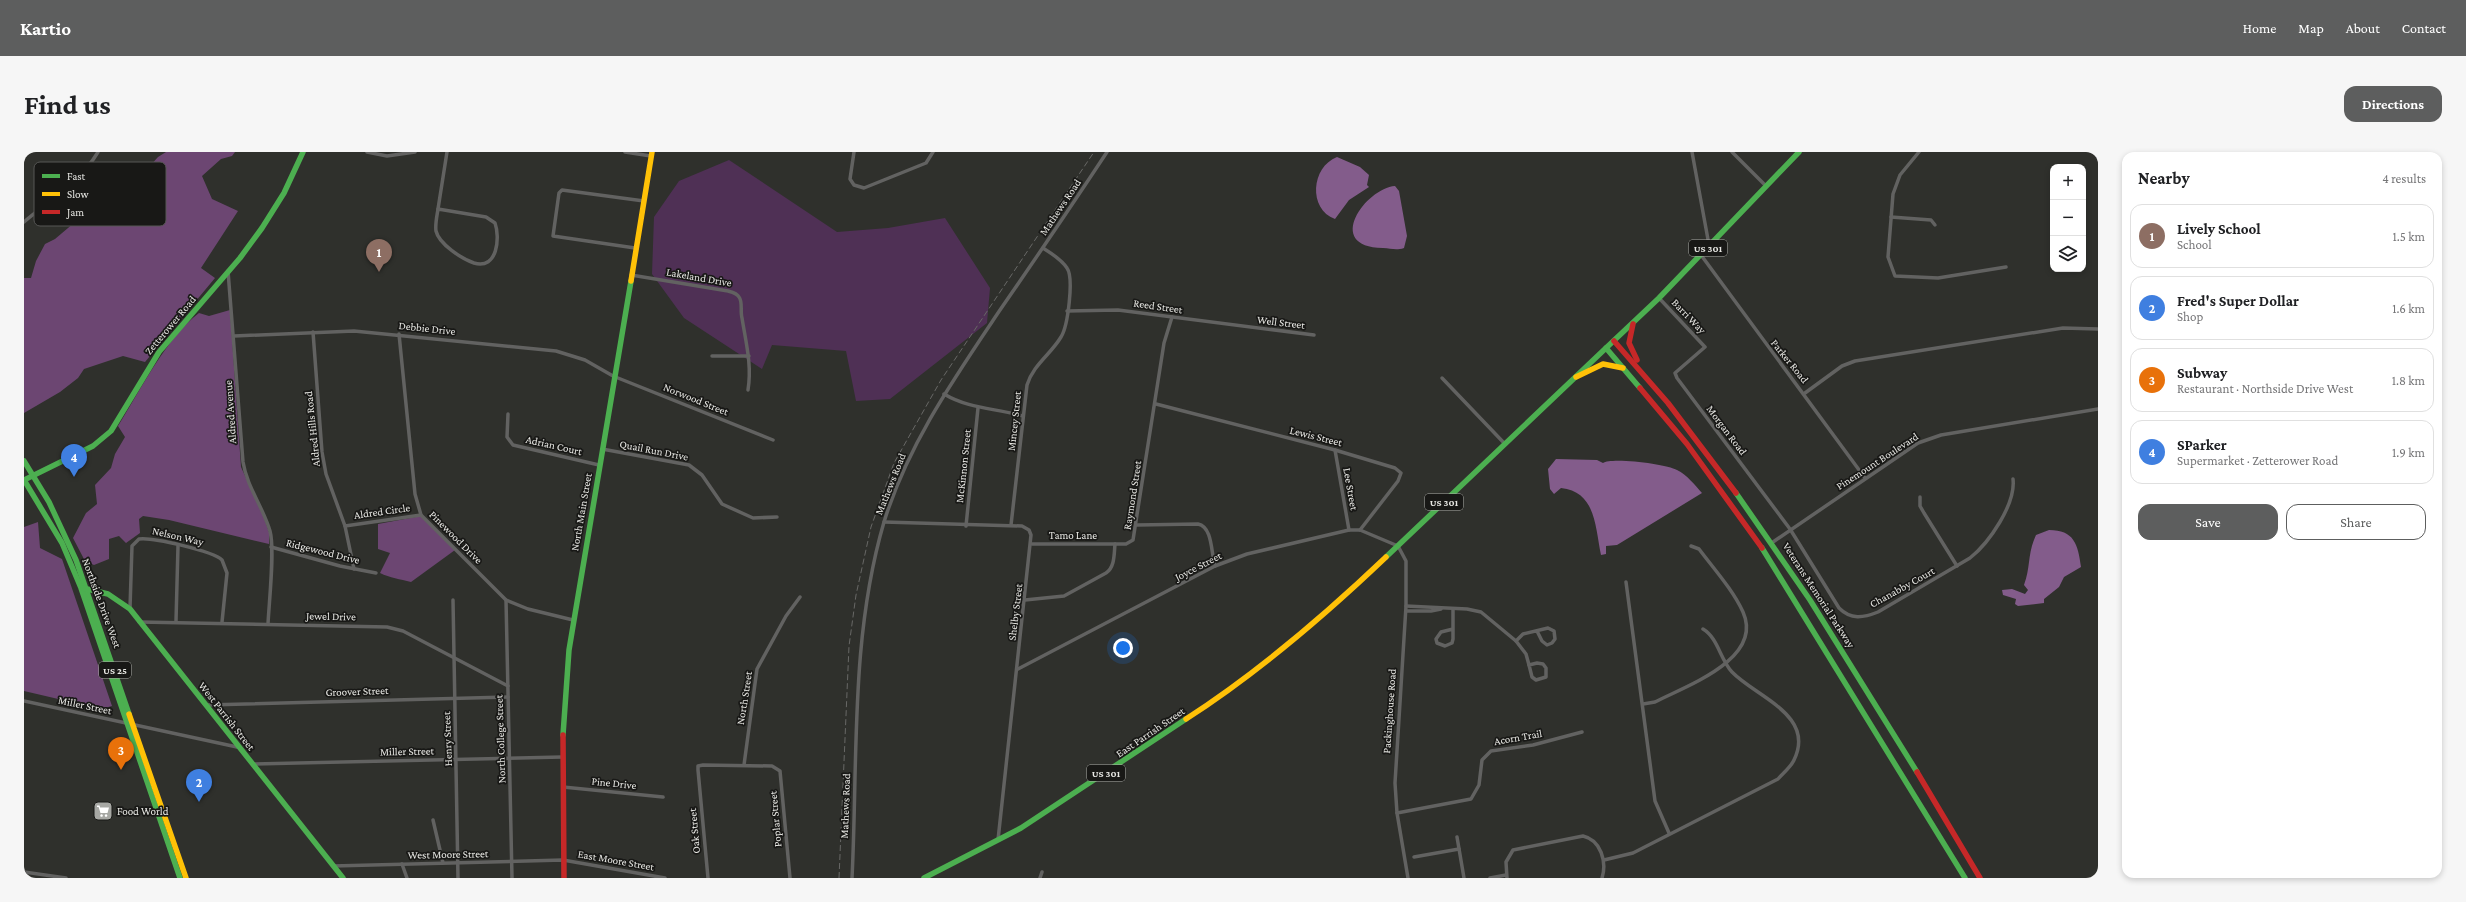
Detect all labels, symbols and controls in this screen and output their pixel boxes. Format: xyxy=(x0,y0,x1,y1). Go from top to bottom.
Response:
text: Kartio xyxy=(20,18,71,39)
text: Home xyxy=(2243,20,2276,36)
text: Map xyxy=(2298,20,2324,36)
text: About xyxy=(2346,20,2380,36)
text: Contact xyxy=(2402,20,2446,36)
button: Directions xyxy=(2344,86,2442,122)
text: Find us xyxy=(24,89,111,120)
legend xyxy=(34,162,166,226)
map controls xyxy=(2050,164,2086,272)
button: + xyxy=(2050,164,2086,200)
text: Nearby xyxy=(2138,169,2190,188)
text: Fast xyxy=(67,170,86,182)
text: 4 results xyxy=(2382,171,2426,186)
street label: Mathews Road xyxy=(1037,176,1083,237)
text: Slow xyxy=(67,188,89,200)
button: − xyxy=(2050,200,2086,236)
text: Jam xyxy=(66,206,84,219)
text: Lively School xyxy=(2177,221,2261,237)
text: 1 xyxy=(2150,229,2154,244)
text: 1.5 km xyxy=(2392,229,2425,244)
button: layers xyxy=(2050,236,2086,272)
text: School xyxy=(2177,237,2212,252)
pin: 1 xyxy=(366,239,392,272)
road number: US 301 xyxy=(1689,240,1727,256)
street label: Lakeland Drive xyxy=(665,265,733,289)
street label: Zetterower Road xyxy=(142,293,198,357)
text: Fred's Super Dollar xyxy=(2177,293,2299,309)
street label: Barri Way xyxy=(1669,296,1709,337)
street label: Reed Street xyxy=(1133,297,1184,315)
text: 2 xyxy=(2149,301,2155,316)
text: 1.6 km xyxy=(2392,301,2425,316)
text: Shop xyxy=(2177,309,2203,324)
street label: Well Street xyxy=(1256,313,1306,331)
street label: Debbie Drive xyxy=(398,319,456,337)
street label: Parker Road xyxy=(1769,337,1811,385)
text: Subway xyxy=(2177,365,2227,381)
text: 3 xyxy=(2149,373,2155,388)
text: 1.8 km xyxy=(2392,373,2425,388)
street label: Aldred Avenue xyxy=(222,380,238,444)
street label: Norwood Street xyxy=(662,380,731,418)
text: Restaurant · Northside Drive West xyxy=(2177,381,2353,396)
street label: Aldred Hills Road xyxy=(302,390,322,467)
street label: Mincey Street xyxy=(1005,390,1024,452)
street label: Morgan Road xyxy=(1704,403,1750,458)
street label: Lewis Street xyxy=(1289,424,1344,448)
street label: McKinnon Street xyxy=(953,428,973,503)
street label: Pinemount Boulevard xyxy=(1834,430,1920,492)
street label: Adrian Court xyxy=(525,433,584,457)
street label: Quail Run Drive xyxy=(619,437,690,463)
text: SParker xyxy=(2177,437,2227,453)
pin: 4 xyxy=(61,444,87,477)
text: 4 xyxy=(2148,445,2156,460)
text: 1.9 km xyxy=(2392,445,2425,460)
street label: Mathews Road xyxy=(872,451,908,517)
text: Supermarket · Zetterower Road xyxy=(2177,453,2338,468)
street label: Raymond Street xyxy=(1121,459,1144,531)
street label: Lee Street xyxy=(1341,467,1361,512)
street label: North Main Street xyxy=(568,472,594,552)
road number: US 301 xyxy=(1425,494,1463,510)
street label: Aldred Circle xyxy=(353,501,411,521)
button: Save xyxy=(2138,504,2278,540)
button: Share xyxy=(2286,504,2426,540)
street label: Pinewood Drive xyxy=(427,508,485,566)
street label: Nelson Way xyxy=(151,524,206,549)
street label: Tamo Lane xyxy=(1049,529,1097,541)
street label: Ridgewood Drive xyxy=(285,536,361,567)
street label: Veterans Memorial Parkway xyxy=(1780,540,1858,651)
street label: Joyce Street xyxy=(1172,549,1224,584)
street label: Northside Drive West xyxy=(80,557,124,650)
street label: Chanabby Court xyxy=(1868,564,1937,611)
street label: Shelby Street xyxy=(1006,582,1025,641)
street label: Jewel Drive xyxy=(305,610,356,623)
your location xyxy=(1113,638,1133,658)
road number: US 25 xyxy=(99,662,131,678)
street label: Packinghouse Road xyxy=(1380,668,1399,754)
street label: North Street xyxy=(734,670,754,726)
street label: West Parrish Street xyxy=(197,679,258,753)
street label: Groover Street xyxy=(325,684,389,698)
street label: Miller Street xyxy=(57,693,113,717)
street label: North College Street xyxy=(492,694,509,783)
street label: East Parrish Street xyxy=(1113,704,1187,759)
street label: Henry Street xyxy=(440,711,455,767)
street label: Acorn Trail xyxy=(1493,727,1543,747)
pin: 3 xyxy=(108,737,134,770)
street label: Miller Street xyxy=(380,745,435,757)
road number: US 301 xyxy=(1087,765,1125,781)
pin: 2 xyxy=(186,769,212,802)
street label: Mathews Road xyxy=(838,773,852,839)
street label: Pine Drive xyxy=(591,775,637,791)
street label: Poplar Street xyxy=(767,790,784,848)
supermarket icon: Food World xyxy=(92,800,114,822)
place label: Food World xyxy=(117,805,169,817)
street label: Oak Street xyxy=(686,807,702,854)
street label: West Moore Street xyxy=(407,847,489,861)
street label: East Moore Street xyxy=(577,847,656,873)

